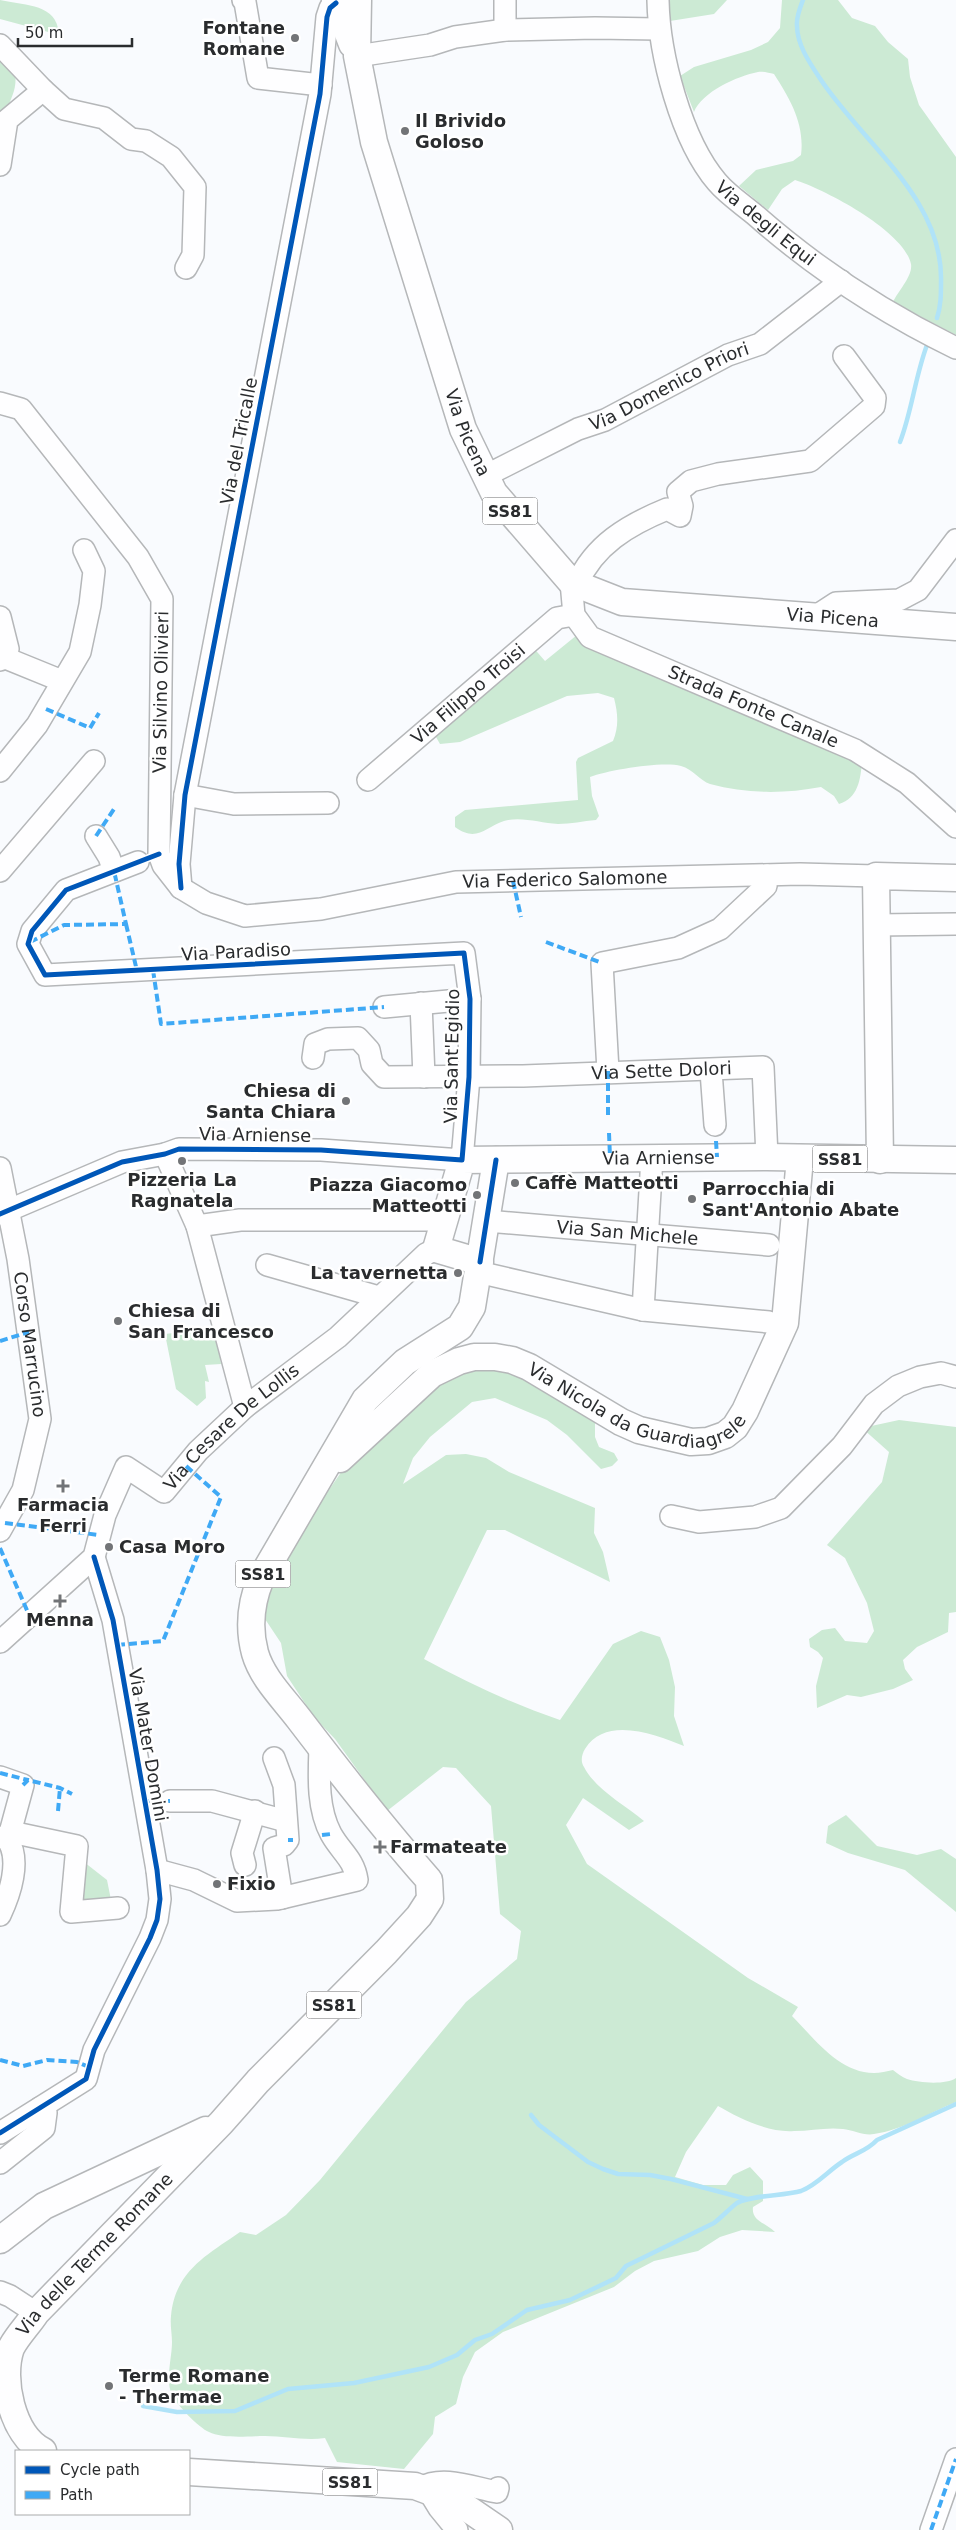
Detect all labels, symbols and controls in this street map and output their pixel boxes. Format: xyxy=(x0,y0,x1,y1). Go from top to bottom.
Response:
scale bar xyxy=(18,15,131,47)
place label: Fontane Romane xyxy=(202,17,285,59)
text: 50 m xyxy=(25,24,63,42)
marker: Fontane Romane xyxy=(289,32,301,44)
place label: Il Brivido Goloso xyxy=(415,110,506,152)
marker: Il Brivido Goloso xyxy=(399,125,411,137)
street label: Via degli Equi xyxy=(711,176,820,270)
street label: Via Domenico Priori xyxy=(586,338,752,435)
street label: Via del Tricalle xyxy=(216,375,261,507)
street label: Via Picena xyxy=(441,386,495,479)
road number: SS81 xyxy=(482,498,538,524)
street label: Via Picena xyxy=(786,603,880,631)
street label: Via Silvino Olivieri xyxy=(149,611,172,773)
street label: Via Filippo Troisi xyxy=(407,639,529,748)
street label: Strada Fonte Canale xyxy=(665,661,842,752)
street label: Via Federico Salomone xyxy=(462,866,668,892)
street label: Via Paradiso xyxy=(180,938,291,965)
street label: Via Sant'Egidio xyxy=(440,988,463,1124)
street label: Via Sette Dolori xyxy=(591,1057,732,1083)
place label: Chiesa di Santa Chiara xyxy=(206,1080,336,1122)
marker: Chiesa di Santa Chiara xyxy=(340,1095,352,1107)
street label: Via Arniense xyxy=(199,1123,311,1146)
road number: SS81 xyxy=(812,1146,868,1172)
street label: Via Arniense xyxy=(602,1147,715,1169)
marker: Pizzeria La Ragnatela xyxy=(176,1155,188,1167)
place label: Pizzeria La Ragnatela xyxy=(127,1169,237,1211)
place label: Caffè Matteotti xyxy=(525,1172,679,1193)
place label: Piazza Giacomo Matteotti xyxy=(309,1174,467,1216)
marker: Caffè Matteotti xyxy=(509,1177,521,1189)
place label: Parrocchia di Sant'Antonio Abate xyxy=(702,1178,899,1220)
marker: Piazza Giacomo Matteotti xyxy=(471,1189,483,1201)
marker: Parrocchia di Sant'Antonio Abate xyxy=(686,1193,698,1205)
street label: Via San Michele xyxy=(556,1216,699,1249)
place label: La tavernetta xyxy=(310,1262,448,1283)
marker: La tavernetta xyxy=(452,1267,464,1279)
street label: Corso Marrucino xyxy=(10,1270,51,1419)
place label: Chiesa di San Francesco xyxy=(128,1300,274,1342)
marker: Chiesa di San Francesco xyxy=(112,1315,124,1327)
street label: Via Nicola da Guardiagrele xyxy=(525,1358,750,1452)
street label: Via Cesare De Lollis xyxy=(159,1359,303,1494)
marker: Farmacia Ferri xyxy=(57,1480,69,1492)
place label: Farmacia Ferri xyxy=(17,1494,109,1536)
place label: Casa Moro xyxy=(119,1536,225,1557)
marker: Casa Moro xyxy=(103,1541,115,1553)
road number: SS81 xyxy=(236,1560,290,1588)
marker: Menna xyxy=(54,1595,66,1607)
place label: Menna xyxy=(26,1609,94,1630)
street label: Via Mater Domini xyxy=(125,1667,172,1823)
place label: Farmateate xyxy=(390,1836,507,1857)
marker: Farmateate xyxy=(374,1841,386,1853)
place label: Fixio xyxy=(227,1873,276,1894)
marker: Fixio xyxy=(211,1878,223,1890)
road number: SS81 xyxy=(306,1992,362,2018)
street label: Via delle Terme Romane xyxy=(12,2168,177,2340)
place label: Terme Romane - Thermae xyxy=(119,2365,269,2407)
marker: Terme Romane - Thermae xyxy=(103,2380,115,2392)
legend xyxy=(15,2450,190,2515)
text: Cycle path xyxy=(60,2461,140,2479)
road number: SS81 xyxy=(322,2468,378,2496)
text: Path xyxy=(60,2486,93,2504)

